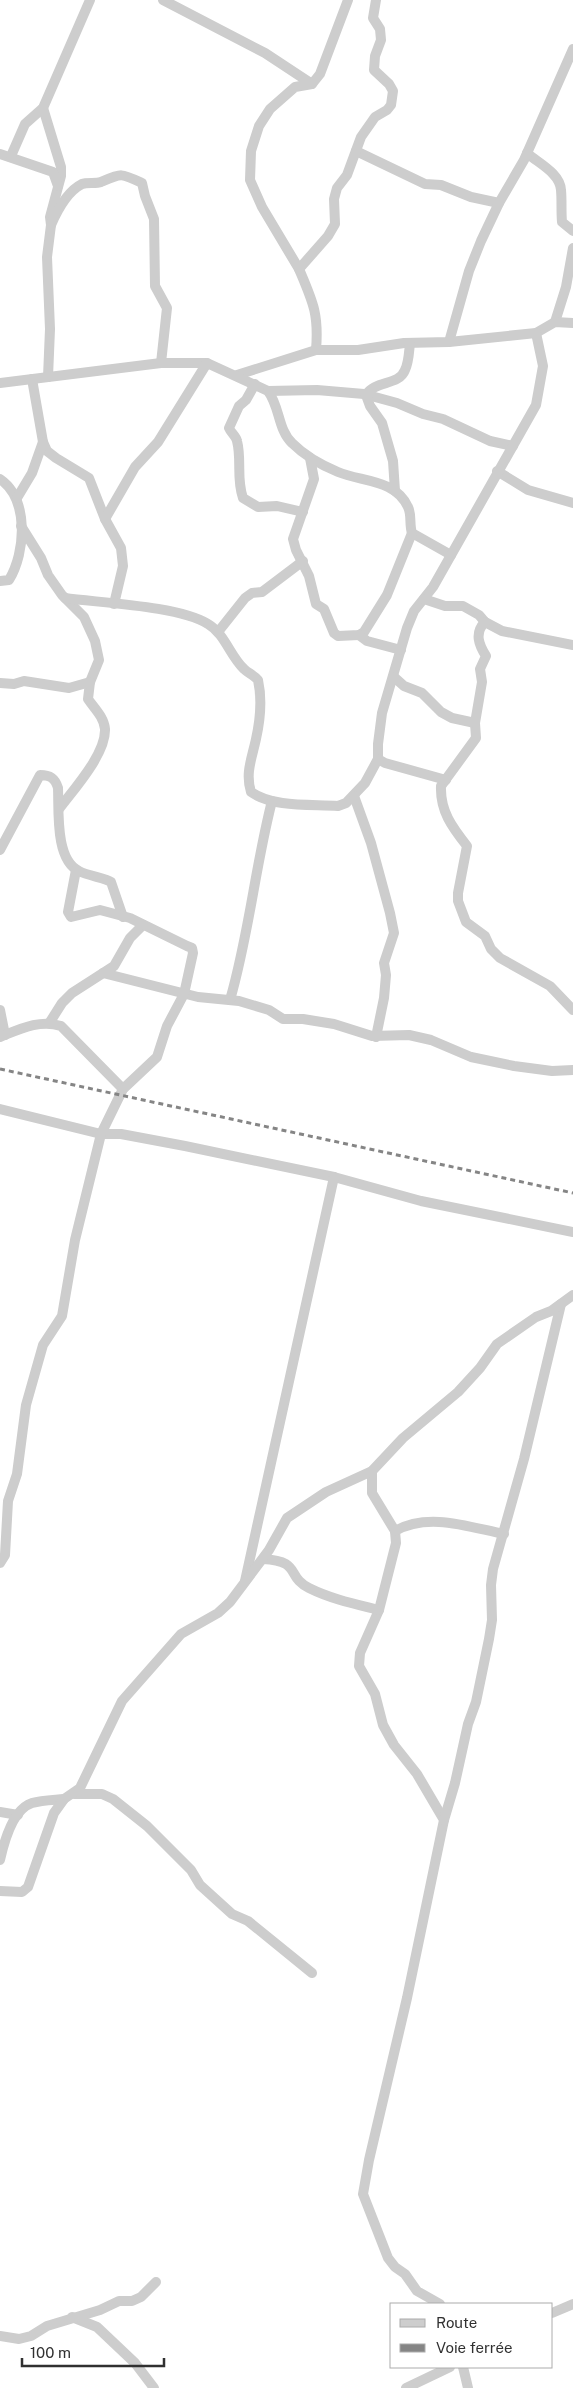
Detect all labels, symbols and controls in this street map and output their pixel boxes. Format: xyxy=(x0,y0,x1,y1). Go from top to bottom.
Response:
legend xyxy=(390,2303,553,2368)
text: Route xyxy=(436,2314,477,2331)
scale bar xyxy=(22,2336,165,2368)
text: Voie ferrée xyxy=(436,2339,513,2356)
text: 100 m xyxy=(30,2344,71,2361)

